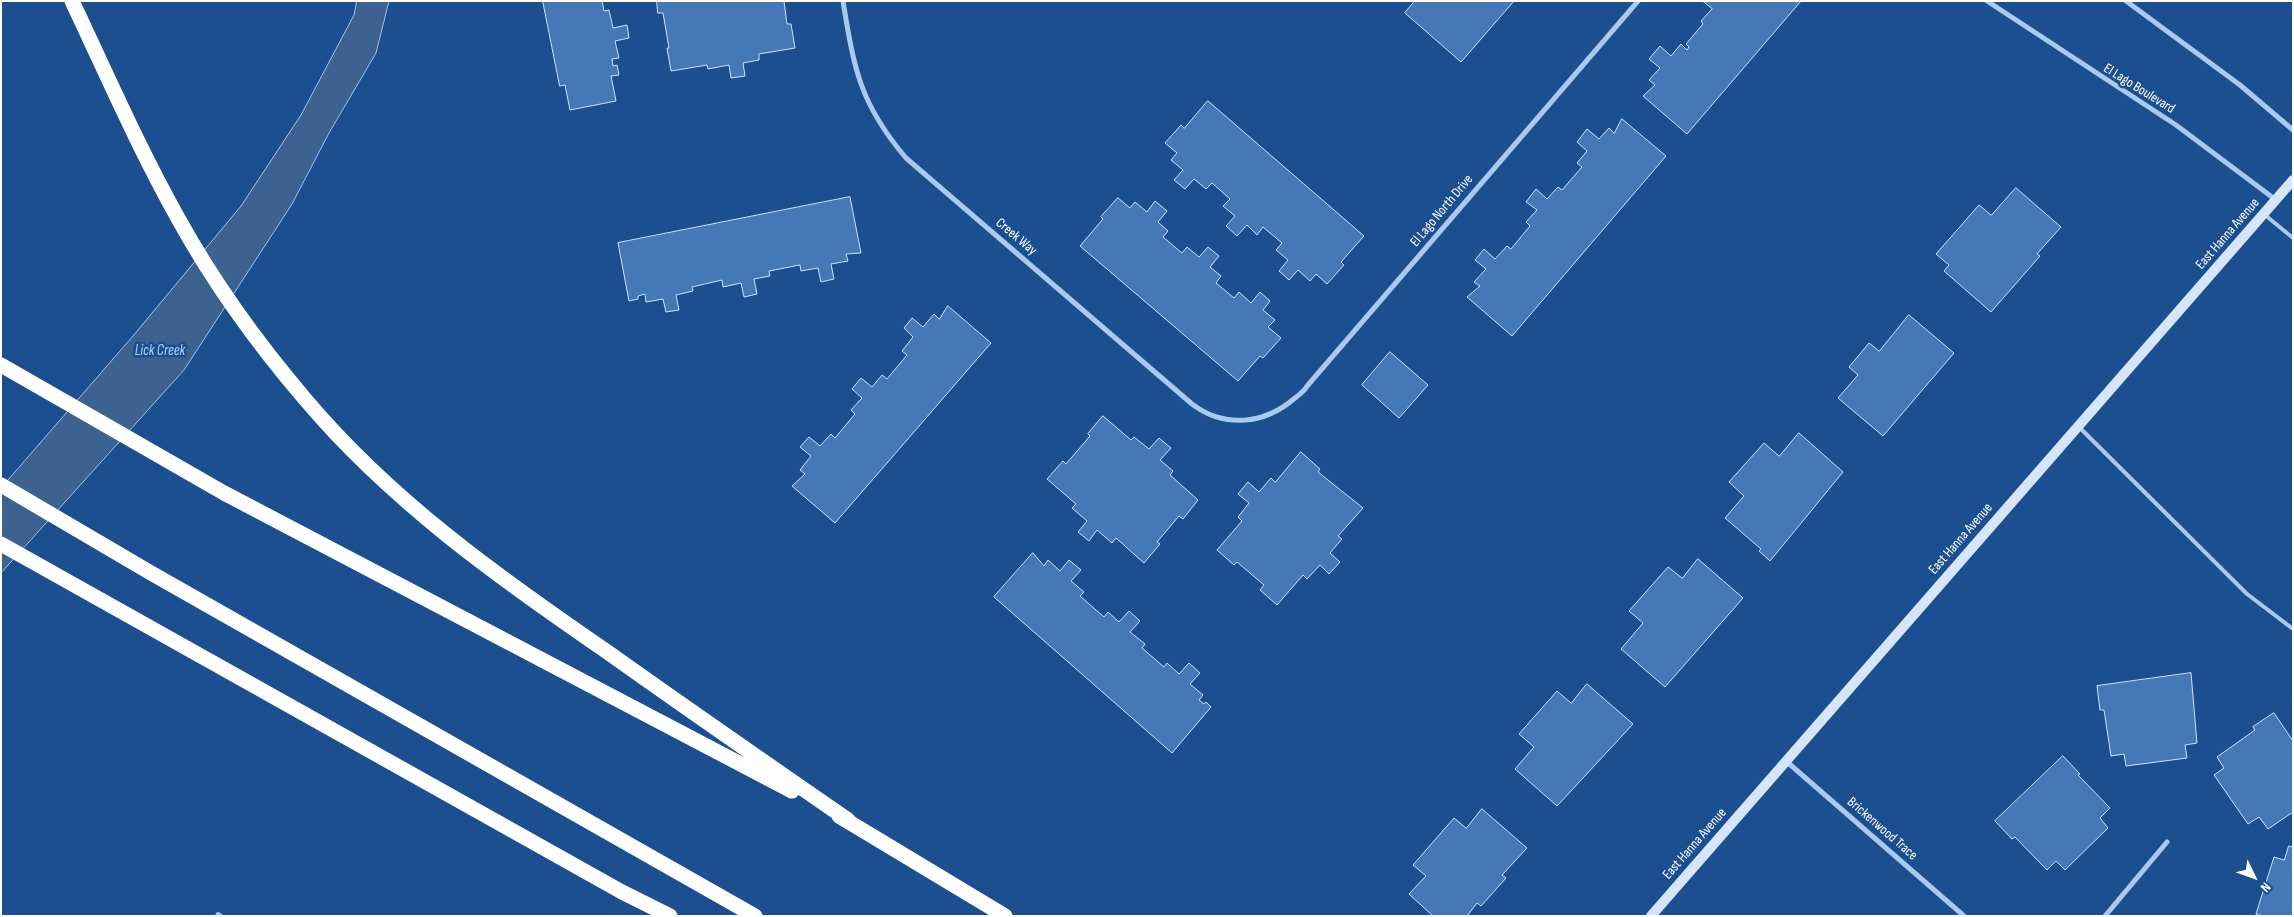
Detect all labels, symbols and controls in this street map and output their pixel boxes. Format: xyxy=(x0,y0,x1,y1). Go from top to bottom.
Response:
street label: El Lago Boulevard xyxy=(2100,60,2178,118)
street label: El Lago North Drive xyxy=(1407,172,1477,250)
street label: East Hanna Avenue xyxy=(2193,195,2263,273)
street label: Creek Way xyxy=(992,215,1040,259)
water label: Lick Creek xyxy=(135,342,185,360)
street label: East Hanna Avenue xyxy=(1926,500,1996,578)
street label: Brickenwood Trace xyxy=(1843,794,1921,864)
street label: East Hanna Avenue xyxy=(1660,805,1730,883)
north arrow xyxy=(2229,852,2279,902)
text: N xyxy=(2257,879,2274,896)

